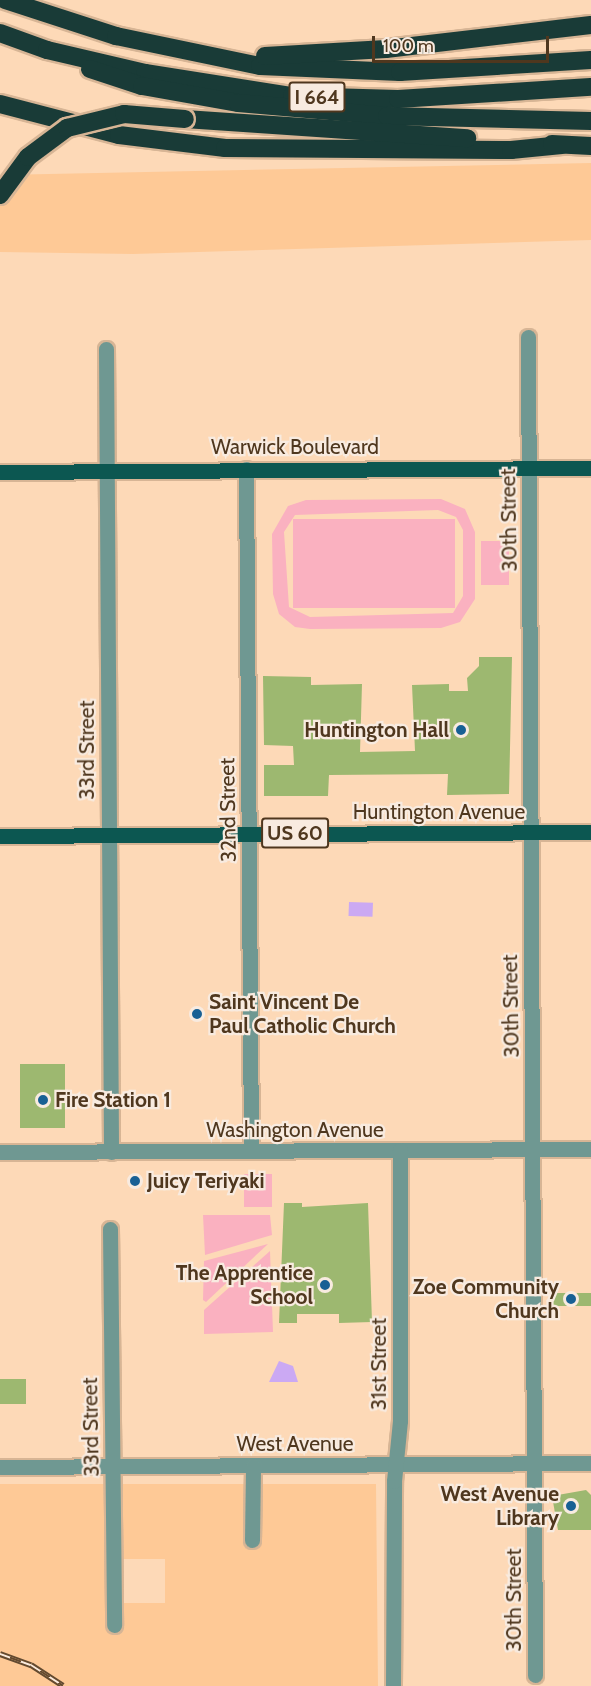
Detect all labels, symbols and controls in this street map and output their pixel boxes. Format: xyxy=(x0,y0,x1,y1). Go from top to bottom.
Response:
scale bar xyxy=(375,24,552,62)
text: 100 m xyxy=(383,35,434,57)
road number: I 664 xyxy=(287,80,347,114)
street label: Warwick Boulevard xyxy=(211,434,379,460)
street label: 30th Street xyxy=(496,468,522,572)
street label: 33rd Street xyxy=(74,700,100,800)
place label: Huntington Hall xyxy=(304,717,449,743)
marker: Huntington Hall xyxy=(454,723,468,737)
street label: 32nd Street xyxy=(214,758,242,862)
street label: Huntington Avenue xyxy=(353,799,525,825)
road number: US 60 xyxy=(260,816,330,850)
street label: 30th Street xyxy=(498,954,524,1058)
place label: Saint Vincent De Paul Catholic Church xyxy=(209,989,396,1039)
marker: Saint Vincent De Paul Catholic Church xyxy=(190,1007,204,1021)
place label: Fire Station 1 xyxy=(55,1087,171,1113)
marker: Fire Station 1 xyxy=(36,1093,50,1107)
street label: Washington Avenue xyxy=(206,1117,384,1143)
place label: Juicy Teriyaki xyxy=(147,1168,265,1194)
marker: Juicy Teriyaki xyxy=(128,1174,142,1188)
place label: The Apprentice School xyxy=(176,1260,313,1310)
place label: Zoe Community Church xyxy=(413,1274,559,1324)
marker: The Apprentice School xyxy=(318,1278,332,1292)
marker: Zoe Community Church xyxy=(564,1292,578,1306)
street label: 31st Street xyxy=(366,1318,392,1410)
street label: 33rd Street xyxy=(78,1377,104,1477)
street label: West Avenue xyxy=(237,1431,353,1457)
place label: West Avenue Library xyxy=(441,1481,559,1531)
marker: West Avenue Library xyxy=(564,1499,578,1513)
street label: 30th Street xyxy=(501,1548,527,1652)

